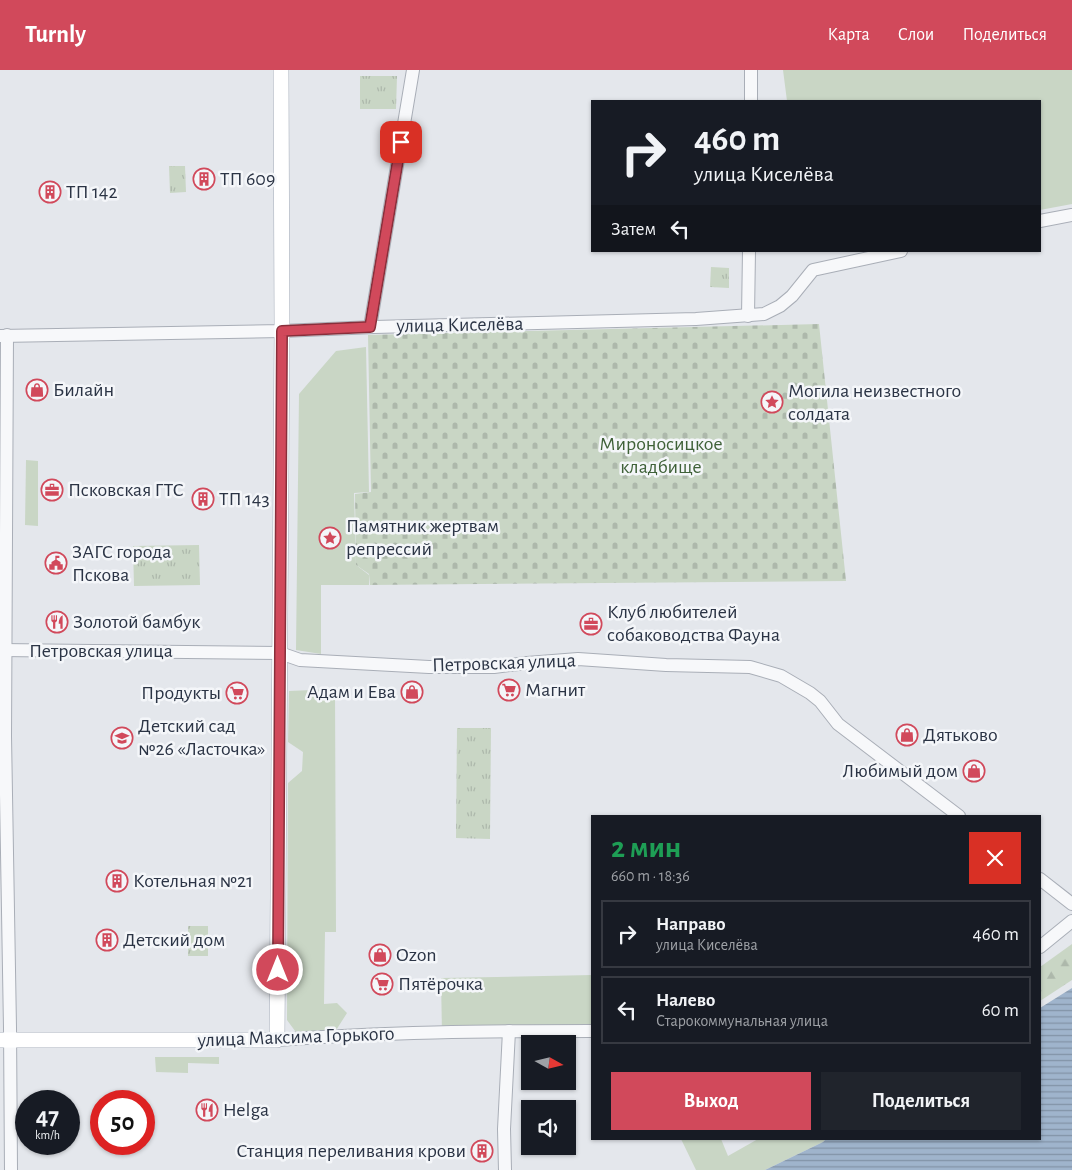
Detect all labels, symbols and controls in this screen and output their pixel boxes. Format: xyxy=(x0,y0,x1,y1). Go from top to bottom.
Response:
text: Turnly xyxy=(25,23,86,47)
text: Карта xyxy=(828,26,870,44)
text: Слои xyxy=(898,26,934,44)
text: Поделиться xyxy=(962,26,1047,44)
icon: right xyxy=(611,120,676,185)
pin xyxy=(380,121,422,163)
text: 460 m xyxy=(694,122,780,157)
icon: arrive xyxy=(387,128,415,156)
text: улица Киселёва xyxy=(694,163,834,185)
building icon: ТП 609 xyxy=(192,167,216,191)
place label: ТП 609 xyxy=(220,169,275,189)
building icon: ТП 142 xyxy=(38,180,62,204)
place label: ТП 142 xyxy=(66,182,118,202)
icon: left xyxy=(666,215,694,243)
text: Затем xyxy=(611,220,656,239)
street label: улица Киселёва xyxy=(395,314,524,336)
shop icon: Билайн xyxy=(25,378,49,402)
place label: Билайн xyxy=(53,380,114,400)
place label: Могила неизвестного солдата xyxy=(788,381,961,424)
place icon: Могила неизвестного солдата xyxy=(760,390,784,414)
park label: Мироносицкое кладбище xyxy=(599,434,723,477)
office icon: Псковская ГТС xyxy=(40,478,64,502)
place label: Псковская ГТС xyxy=(68,480,184,500)
building icon: ТП 143 xyxy=(191,487,215,511)
place label: ТП 143 xyxy=(219,489,270,509)
place label: Памятник жертвам репрессий xyxy=(346,516,499,559)
place icon: Памятник жертвам репрессий xyxy=(318,526,342,550)
place label: ЗАГС города Пскова xyxy=(72,542,171,585)
public building icon: ЗАГС города Пскова xyxy=(44,551,68,575)
place label: Клуб любителей собаководства Фауна xyxy=(607,602,780,645)
restaurant icon: Золотой бамбук xyxy=(45,610,69,634)
place label: Золотой бамбук xyxy=(73,612,200,632)
office icon: Клуб любителей собаководства Фауна xyxy=(579,612,603,636)
street label: Петровская улица xyxy=(29,641,173,661)
street label: Петровская улица xyxy=(432,650,576,676)
supermarket icon: Магнит xyxy=(497,678,521,702)
shop icon: Адам и Ева xyxy=(400,680,424,704)
place label: Магнит xyxy=(525,680,586,700)
supermarket icon: Продукты xyxy=(225,681,249,705)
place label: Адам и Ева xyxy=(307,682,396,702)
place label: Продукты xyxy=(141,683,221,703)
place label: Детский сад №26 «Ласточка» xyxy=(138,716,266,759)
shop icon: Дятьково xyxy=(895,723,919,747)
place label: Дятьково xyxy=(923,725,998,745)
school or university icon: Детский сад №26 «Ласточка» xyxy=(110,726,134,750)
shop icon: Любимый дом xyxy=(962,759,986,783)
place label: Любимый дом xyxy=(843,761,958,781)
button: close xyxy=(969,832,1021,884)
text: 2 мин xyxy=(611,833,681,863)
text: 660 m · 18:36 xyxy=(611,868,690,884)
building icon: Котельная №21 xyxy=(105,869,129,893)
place label: Котельная №21 xyxy=(133,871,253,891)
text: Направо xyxy=(656,915,726,934)
icon: right xyxy=(613,920,641,948)
text: 460 m xyxy=(973,925,1019,944)
building icon: Детский дом xyxy=(95,928,119,952)
place label: Детский дом xyxy=(123,930,225,950)
text: улица Киселёва xyxy=(656,937,758,953)
position arrow xyxy=(251,943,303,995)
shop icon: Ozon xyxy=(368,943,392,967)
place label: Ozon xyxy=(396,945,437,965)
supermarket icon: Пятёрочка xyxy=(370,972,394,996)
place label: Пятёрочка xyxy=(398,974,483,994)
text: Налево xyxy=(656,991,715,1010)
icon: left xyxy=(613,996,641,1024)
text: 60 m xyxy=(982,1001,1019,1020)
text: Старокоммунальная улица xyxy=(656,1013,828,1029)
street label: улица Максима Горького xyxy=(196,1024,395,1050)
north arrow xyxy=(521,1035,576,1090)
map controls xyxy=(521,1035,576,1155)
button: Выход xyxy=(611,1072,811,1130)
button: Поделиться xyxy=(821,1072,1021,1130)
speed limit sign: 50 xyxy=(90,1090,155,1155)
restaurant icon: Helga xyxy=(195,1098,219,1122)
place label: Helga xyxy=(223,1100,269,1120)
button: sound xyxy=(521,1100,576,1155)
text: 47 xyxy=(36,1104,59,1129)
text: km/h xyxy=(35,1129,60,1141)
building icon: Станция переливания крови xyxy=(470,1139,494,1163)
place label: Станция переливания крови xyxy=(236,1141,466,1161)

